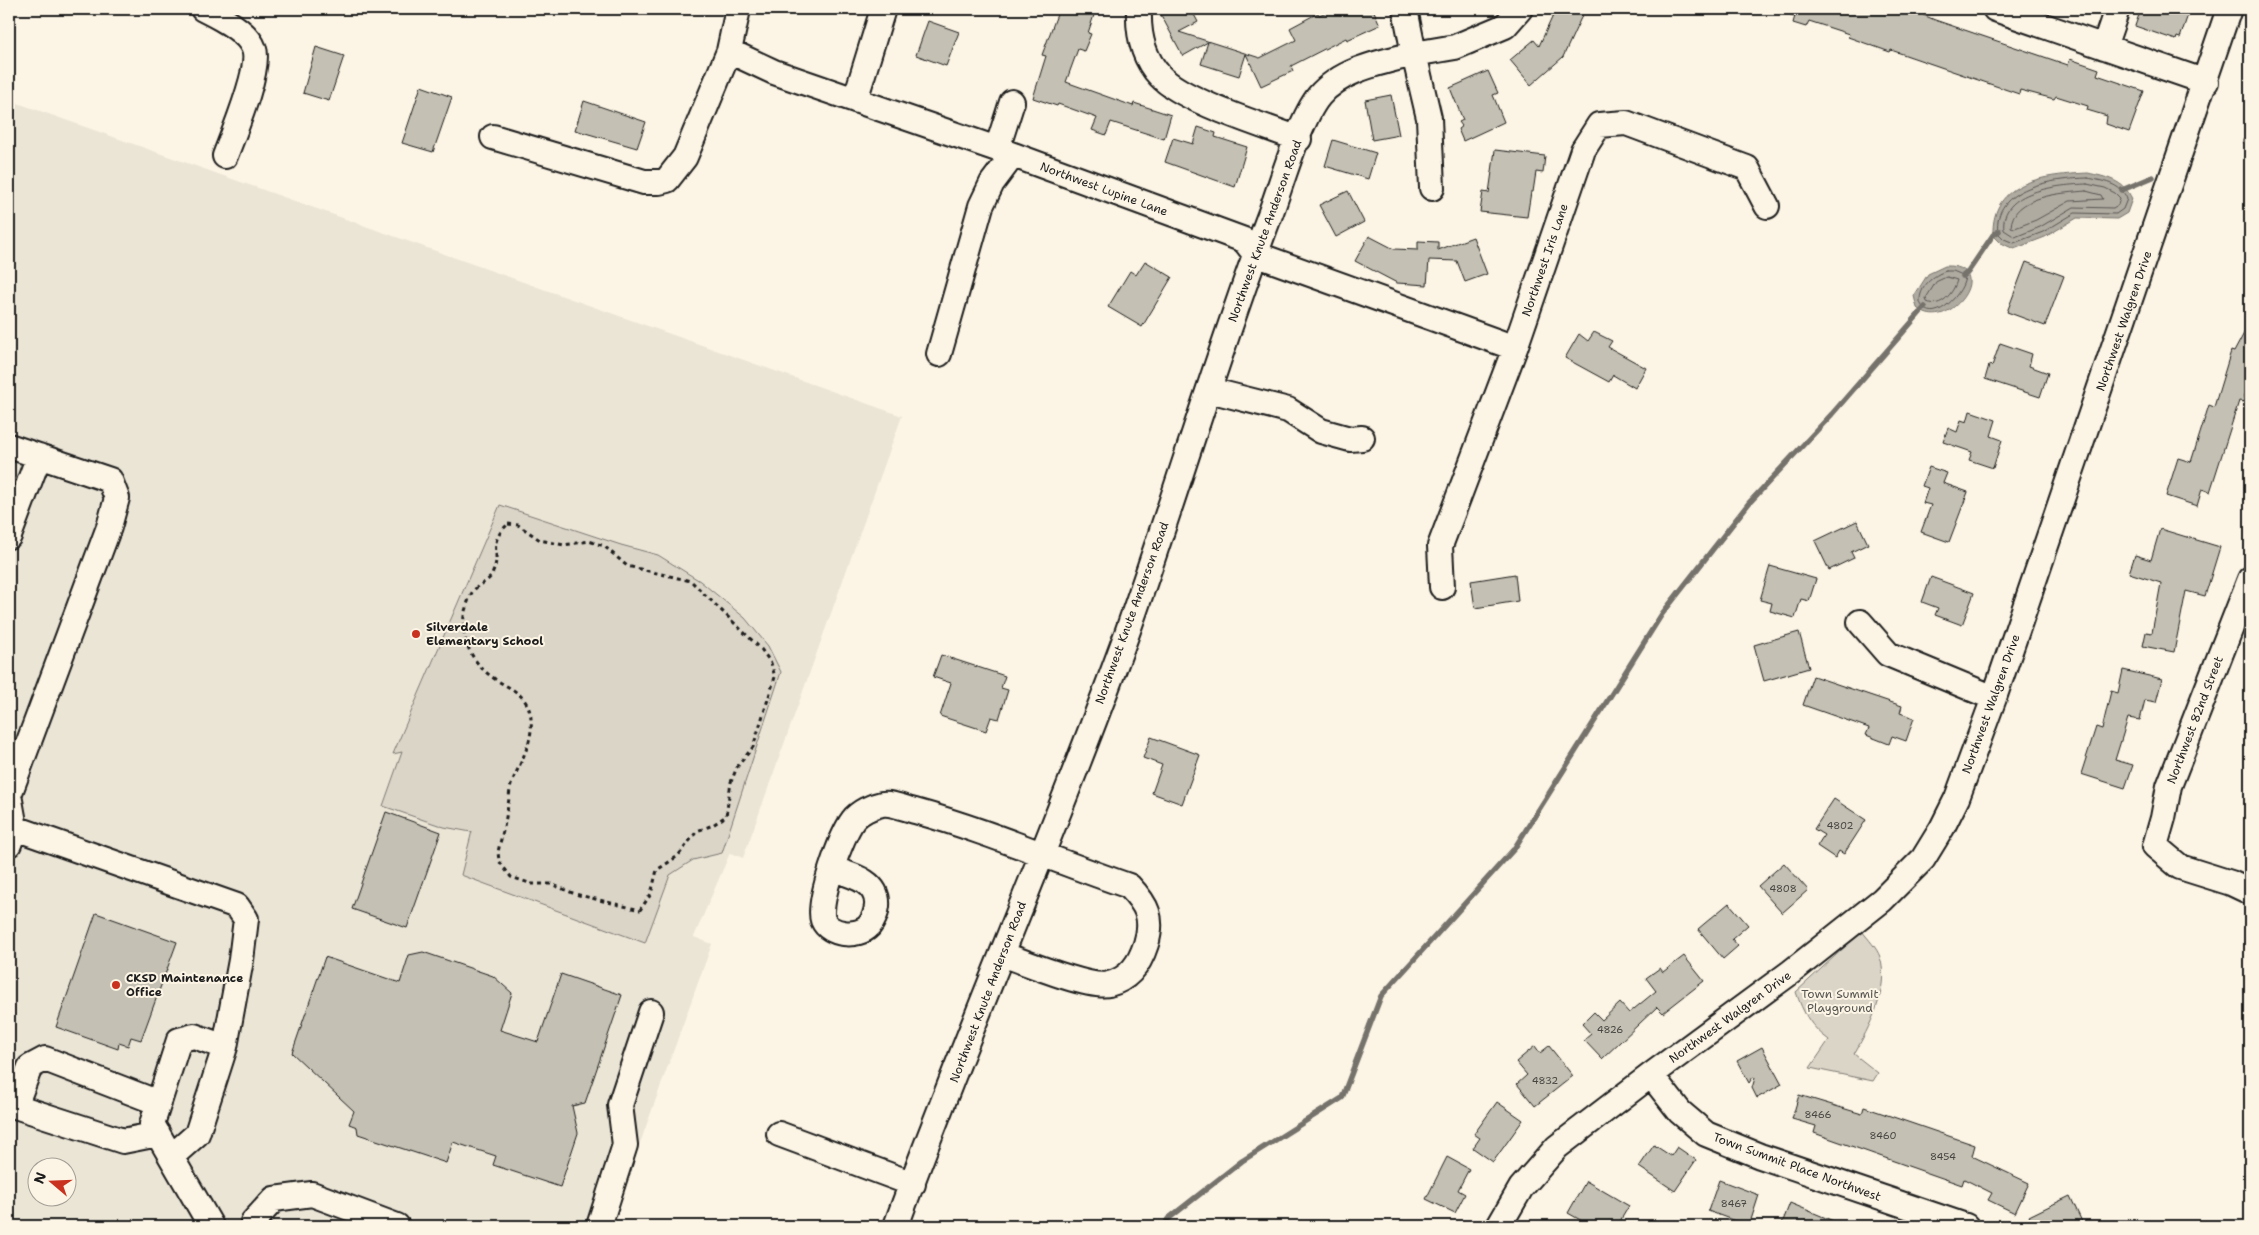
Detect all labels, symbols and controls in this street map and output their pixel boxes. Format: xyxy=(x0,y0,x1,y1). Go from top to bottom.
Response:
street label: Northwest Knute Anderson Road xyxy=(1225,137,1306,324)
street label: Northwest Lupine Lane xyxy=(1038,158,1170,220)
street label: Northwest Iris Lane xyxy=(1518,201,1572,319)
street label: Northwest Walgren Drive xyxy=(2092,249,2156,393)
street label: Northwest Knute Anderson Road xyxy=(1092,519,1173,706)
place label: Silverdale Elementary School xyxy=(426,619,543,649)
marker: Silverdale Elementary School xyxy=(410,628,422,640)
street label: Northwest Walgren Drive xyxy=(1958,632,2024,776)
street label: Northwest 82nd Street xyxy=(2163,654,2227,786)
house number: 4802 xyxy=(1827,819,1853,832)
house number: 4808 xyxy=(1769,882,1797,895)
street label: Northwest Knute Anderson Road xyxy=(946,899,1030,1085)
street label: Northwest Walgren Drive xyxy=(1666,967,1794,1067)
place label: CKSD Maintenance Office xyxy=(126,970,243,1000)
marker: CKSD Maintenance Office xyxy=(110,979,122,991)
park label: Town Summit Playground xyxy=(1801,986,1879,1016)
house number: 4826 xyxy=(1597,1023,1623,1036)
house number: 4832 xyxy=(1532,1074,1558,1087)
house number: 8466 xyxy=(1804,1108,1832,1121)
street label: Town Summit Place Northwest xyxy=(1711,1129,1883,1205)
house number: 8460 xyxy=(1869,1129,1897,1142)
house number: 8454 xyxy=(1930,1150,1956,1163)
north arrow xyxy=(28,1158,78,1208)
text: N xyxy=(29,1170,50,1186)
house number: 8467 xyxy=(1721,1197,1747,1210)

